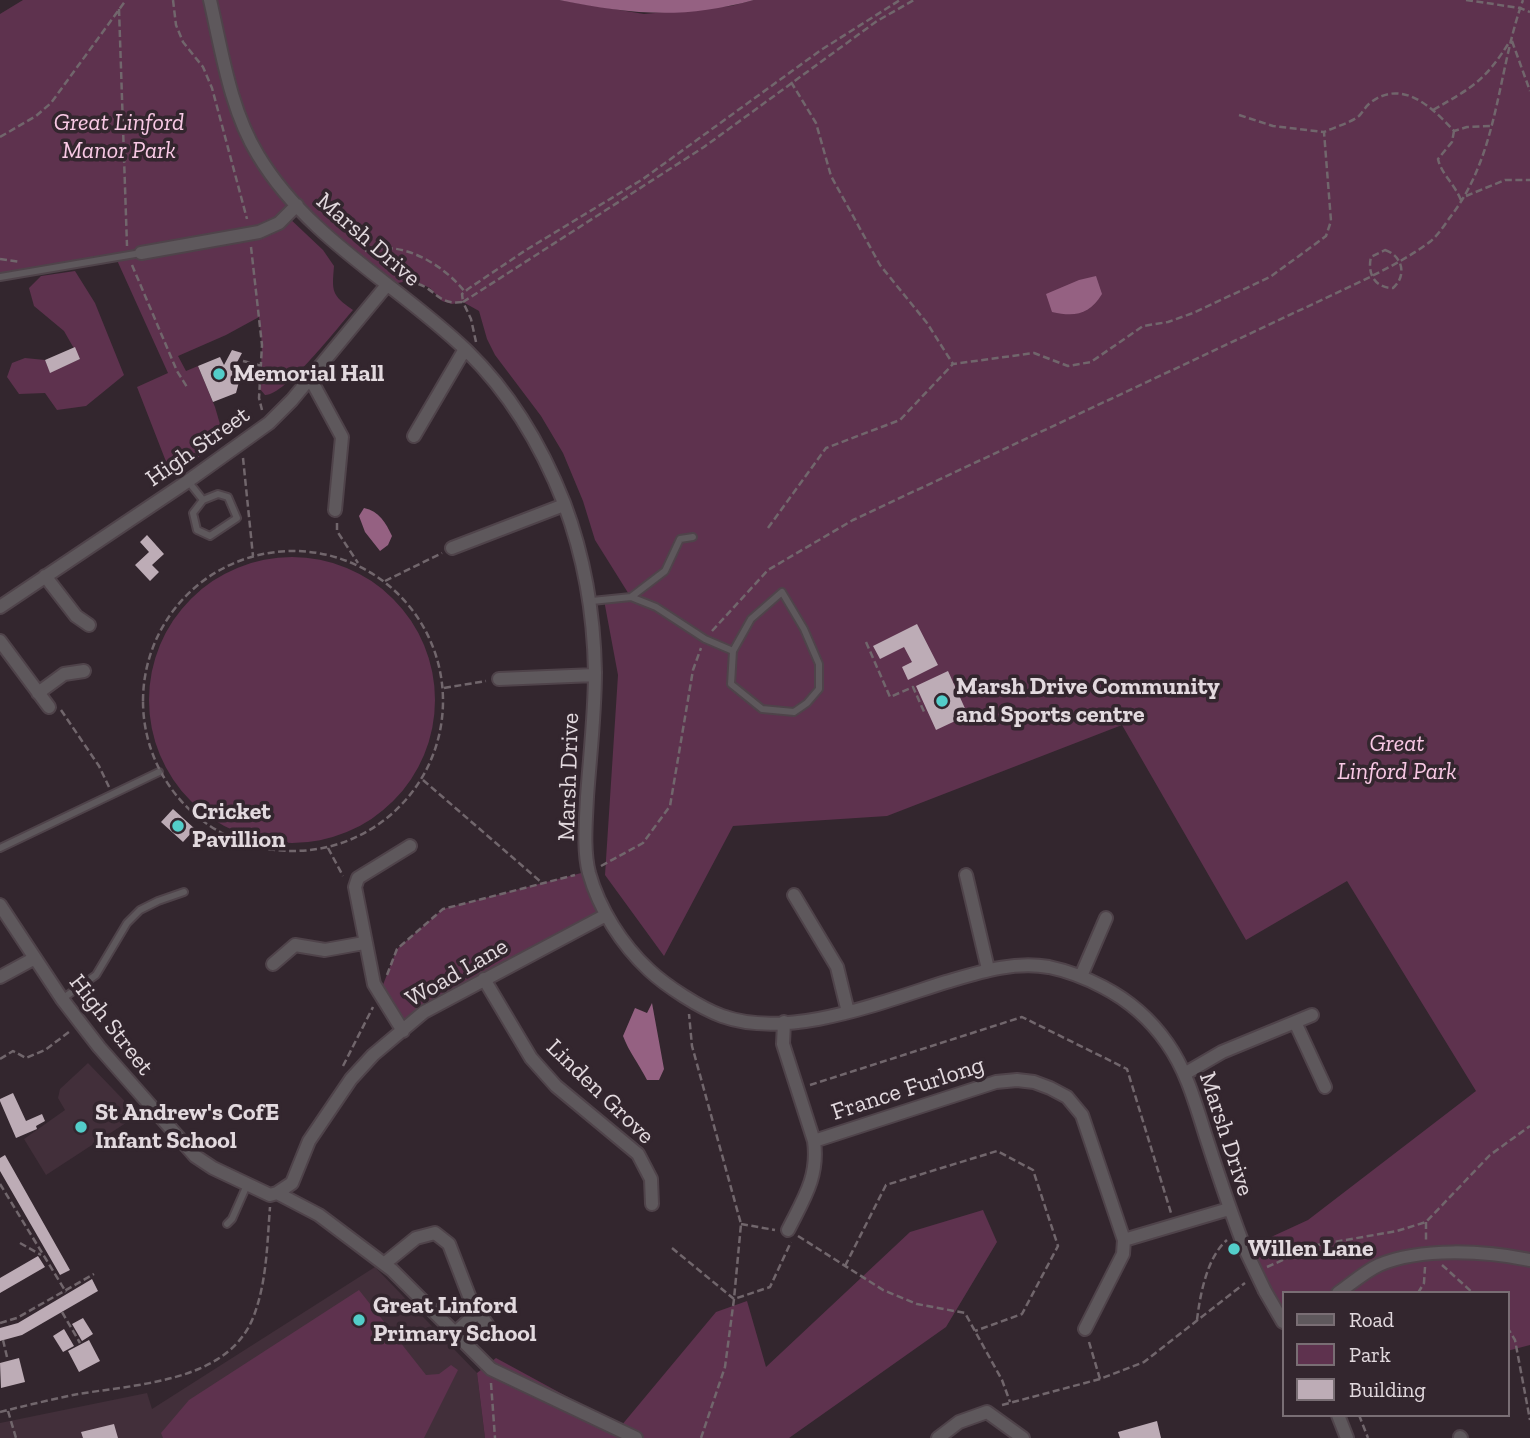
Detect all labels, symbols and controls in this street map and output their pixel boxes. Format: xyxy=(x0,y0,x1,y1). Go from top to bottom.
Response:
park label: Great Linford Manor Park xyxy=(54,109,184,165)
street label: Marsh Drive xyxy=(310,187,426,293)
place label: Memorial Hall xyxy=(233,360,384,388)
marker: Memorial Hall xyxy=(211,366,227,382)
street label: High Street xyxy=(141,401,255,493)
place label: Marsh Drive Community and Sports centre xyxy=(956,673,1220,729)
marker: Marsh Drive Community and Sports centre xyxy=(934,693,950,709)
street label: Marsh Drive xyxy=(552,712,586,842)
park label: Great Linford Park xyxy=(1337,730,1457,786)
place label: Cricket Pavillion xyxy=(192,798,285,854)
marker: Cricket Pavillion xyxy=(170,818,186,834)
street label: Woad Lane xyxy=(401,932,513,1014)
street label: High Street xyxy=(63,969,159,1081)
street label: Linden Grove xyxy=(540,1033,660,1151)
street label: France Furlong xyxy=(828,1051,988,1127)
street label: Marsh Drive xyxy=(1192,1068,1260,1200)
place label: St Andrew's CofE Infant School xyxy=(95,1099,279,1155)
marker: St Andrew's CofE Infant School xyxy=(73,1119,89,1135)
place label: Willen Lane xyxy=(1248,1235,1374,1263)
marker: Willen Lane xyxy=(1226,1241,1242,1257)
legend xyxy=(1282,1291,1509,1417)
place label: Great Linford Primary School xyxy=(373,1292,537,1348)
text: Road xyxy=(1349,1307,1394,1332)
marker: Great Linford Primary School xyxy=(351,1312,367,1328)
text: Park xyxy=(1349,1342,1391,1367)
text: Building xyxy=(1349,1377,1426,1402)

